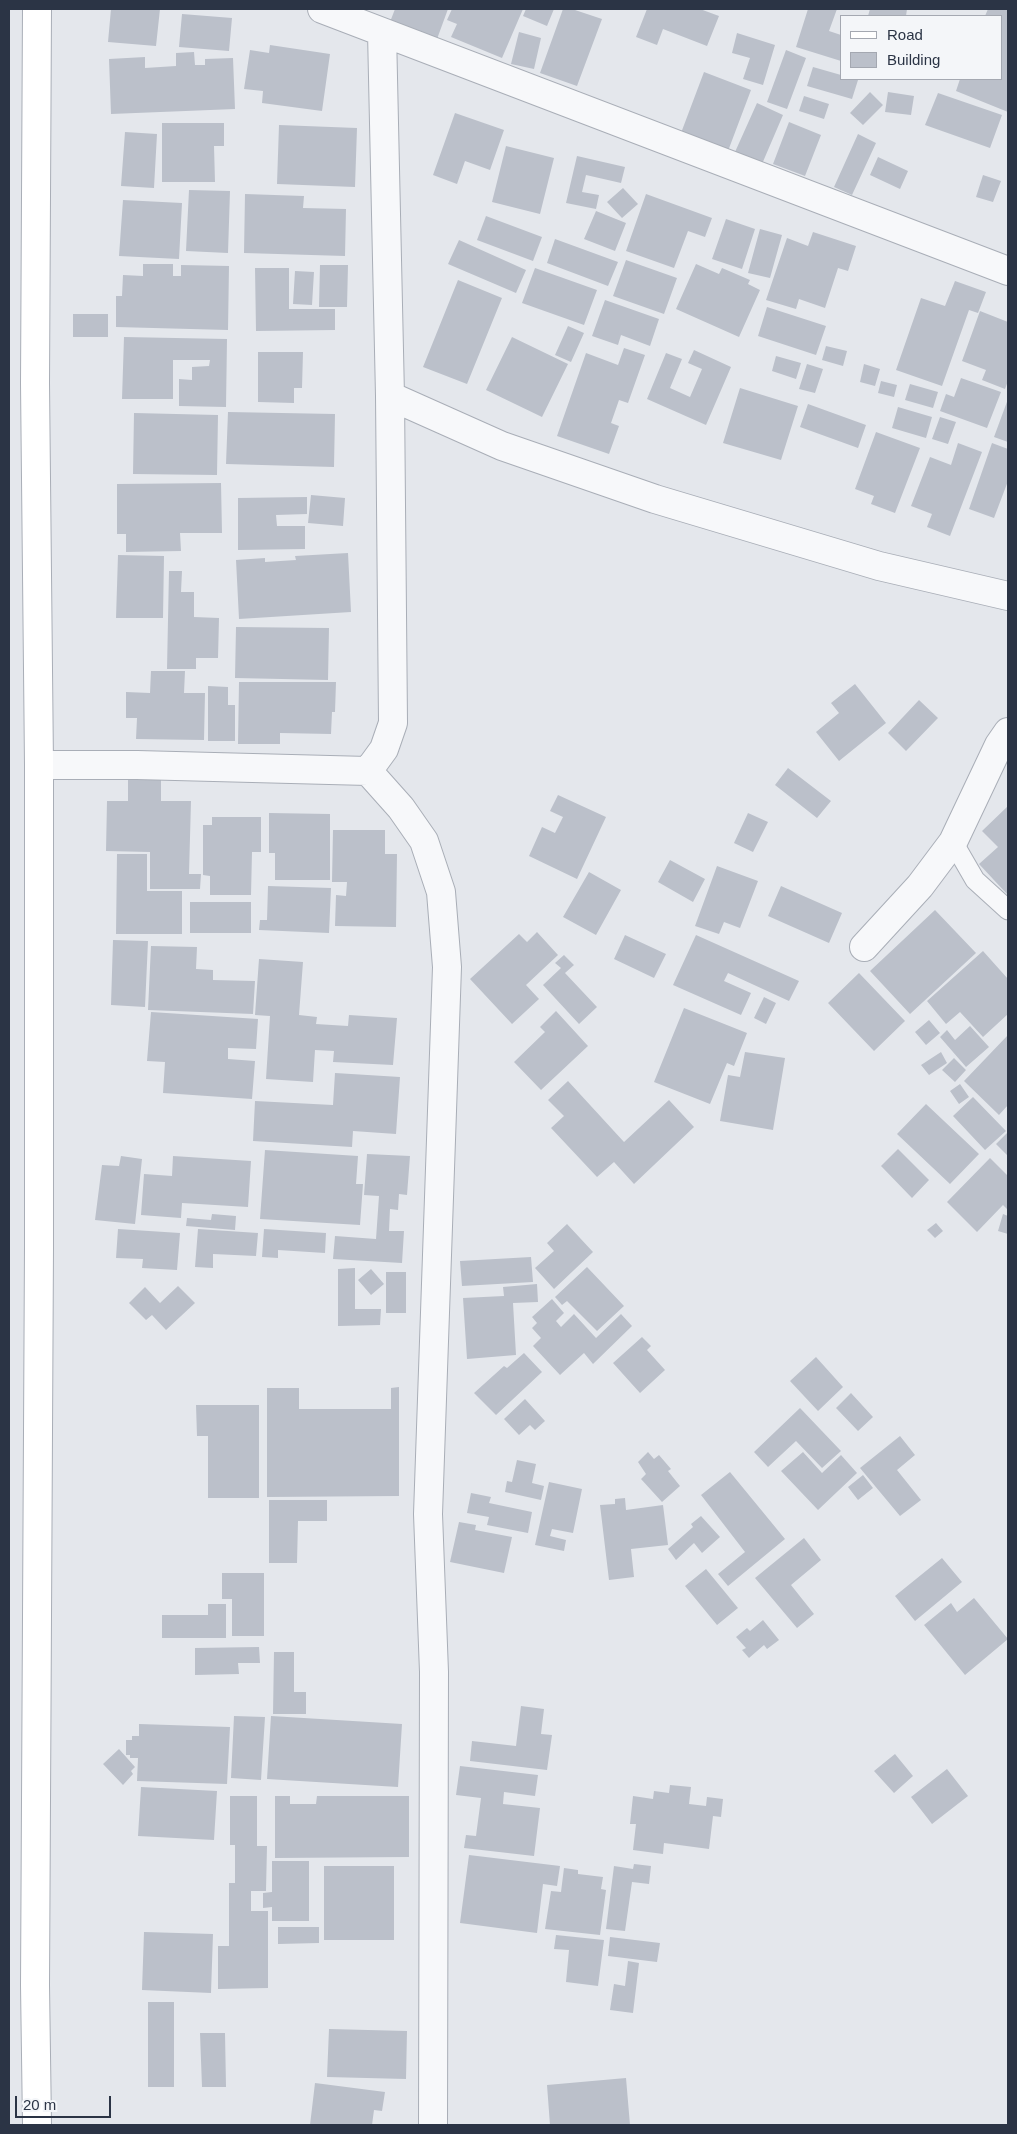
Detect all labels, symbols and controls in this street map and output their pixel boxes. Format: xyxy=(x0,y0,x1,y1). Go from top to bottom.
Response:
legend xyxy=(840,15,1002,80)
text: Road xyxy=(887,26,923,43)
text: Building xyxy=(887,51,940,68)
scale bar xyxy=(18,2086,114,2118)
text: 20 m xyxy=(23,2096,56,2113)

